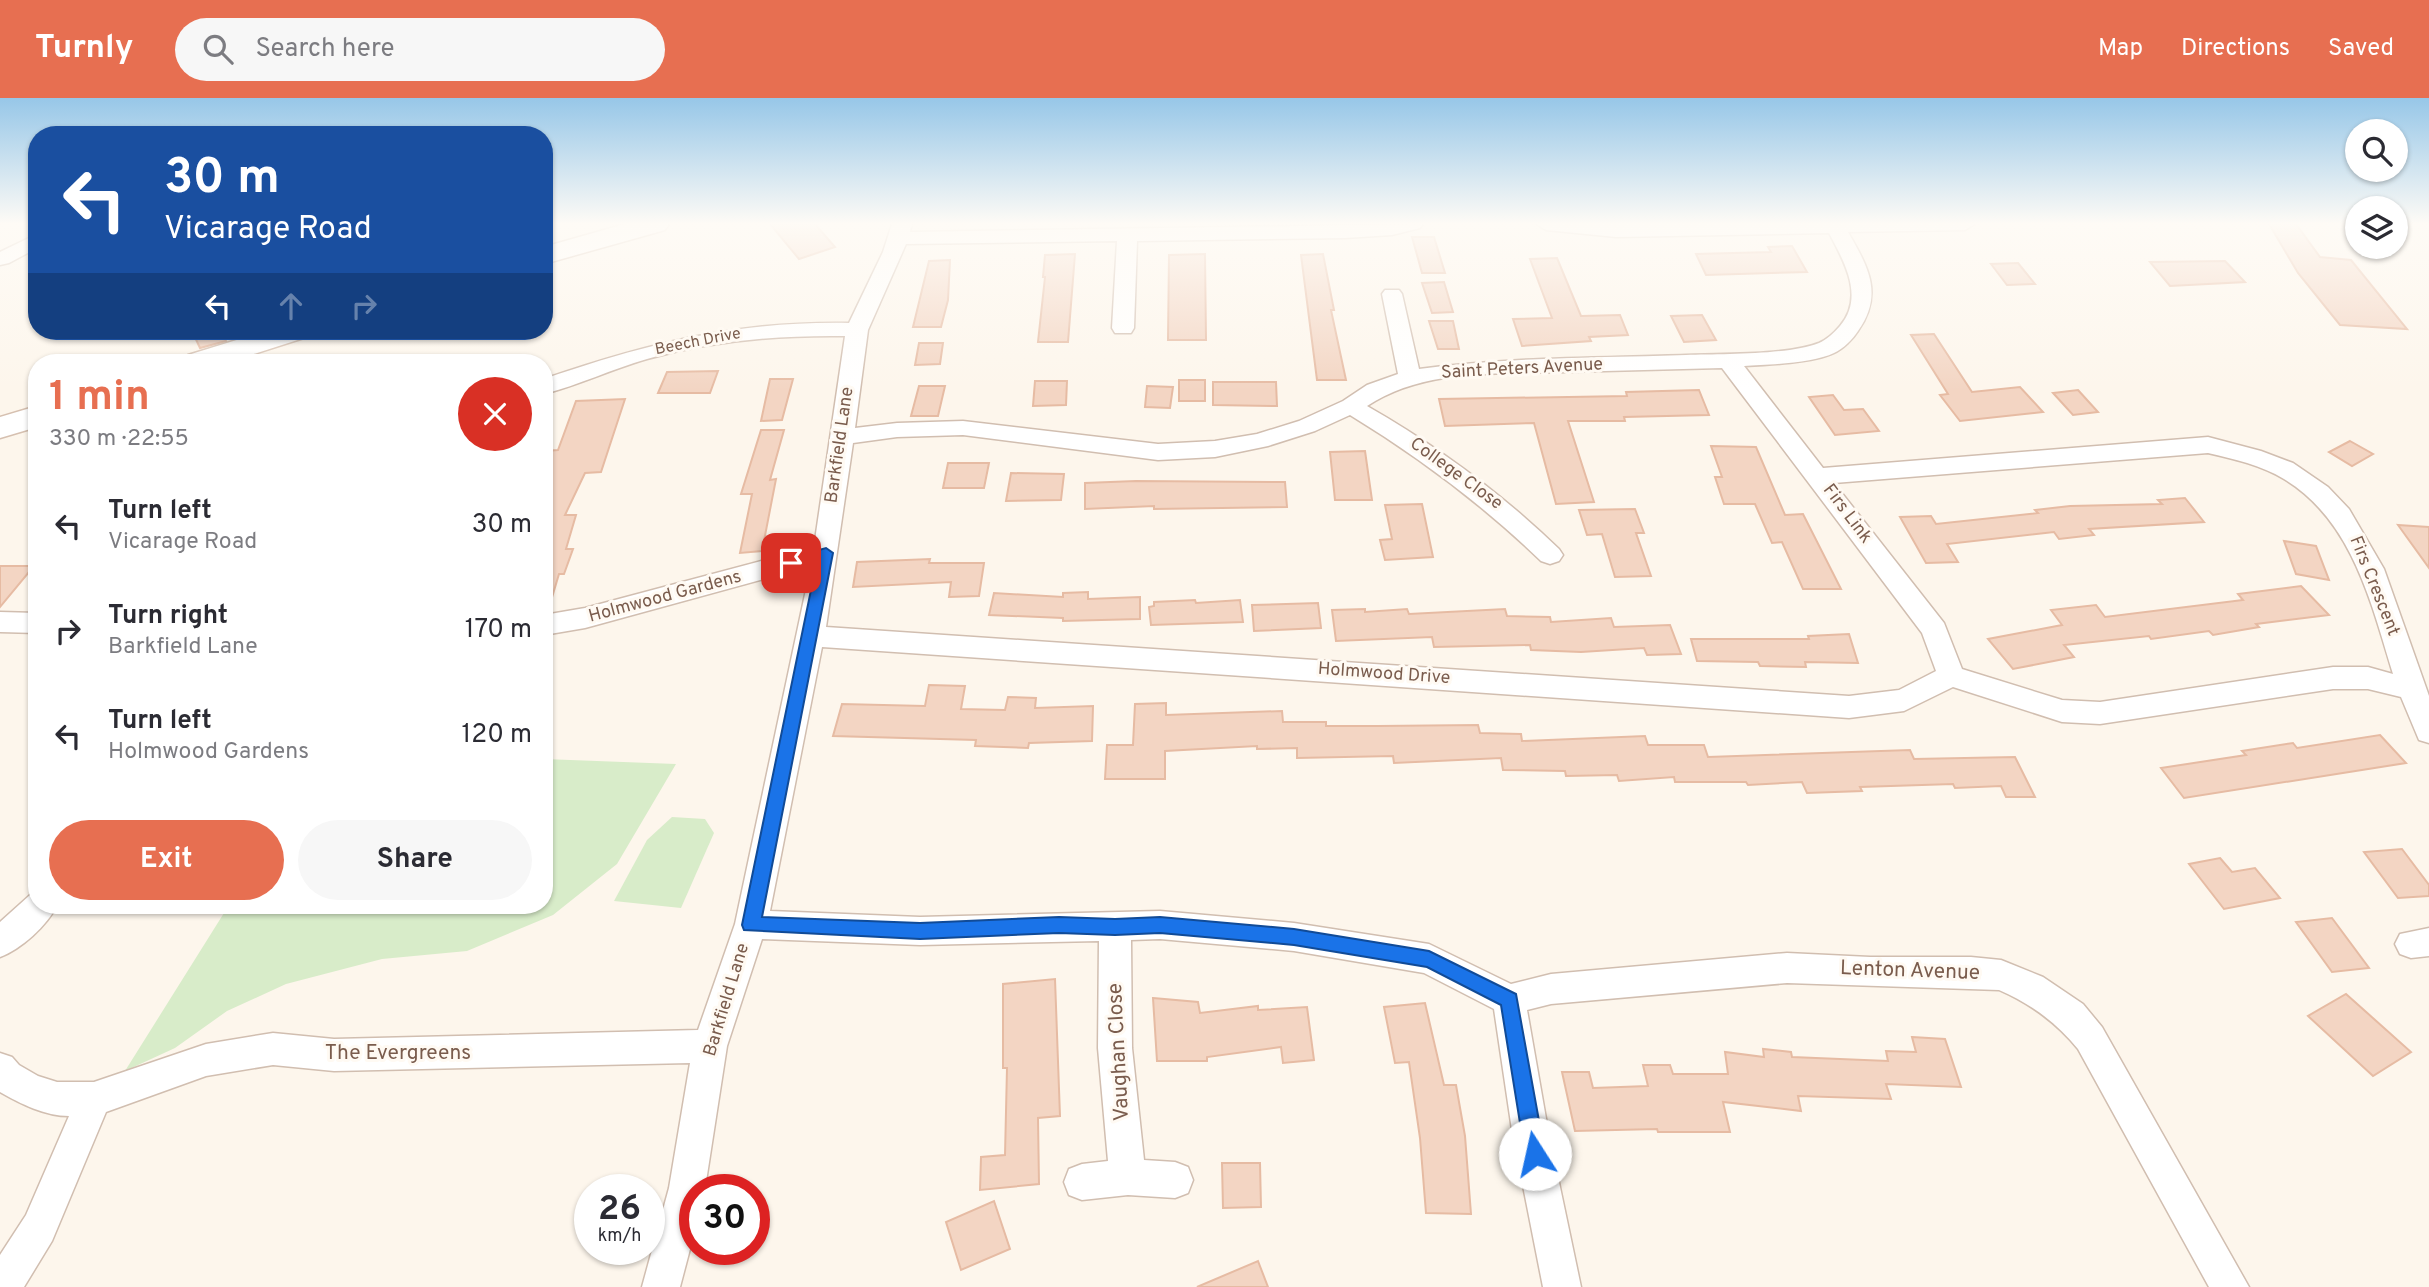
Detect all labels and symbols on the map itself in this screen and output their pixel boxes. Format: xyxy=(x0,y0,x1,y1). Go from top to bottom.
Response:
street label: Beech Drive xyxy=(653,324,743,360)
street label: Saint Peters Avenue xyxy=(1440,353,1604,385)
street label: Barkfield Lane xyxy=(820,385,860,505)
street label: College Close xyxy=(1405,433,1507,515)
street label: Firs Link xyxy=(1817,480,1877,548)
pin xyxy=(761,533,821,593)
street label: Firs Crescent xyxy=(2344,533,2404,639)
street label: Holmwood Gardens xyxy=(586,566,744,628)
street label: Holmwood Drive xyxy=(1317,658,1451,690)
street label: Barkfield Lane xyxy=(699,941,755,1059)
street label: Lenton Avenue xyxy=(1839,955,1981,987)
street label: Vaughan Close xyxy=(1102,982,1136,1122)
street label: The Evergreens xyxy=(325,1040,471,1067)
position arrow xyxy=(1498,1117,1572,1191)
speed limit sign: 30 xyxy=(679,1174,770,1265)

